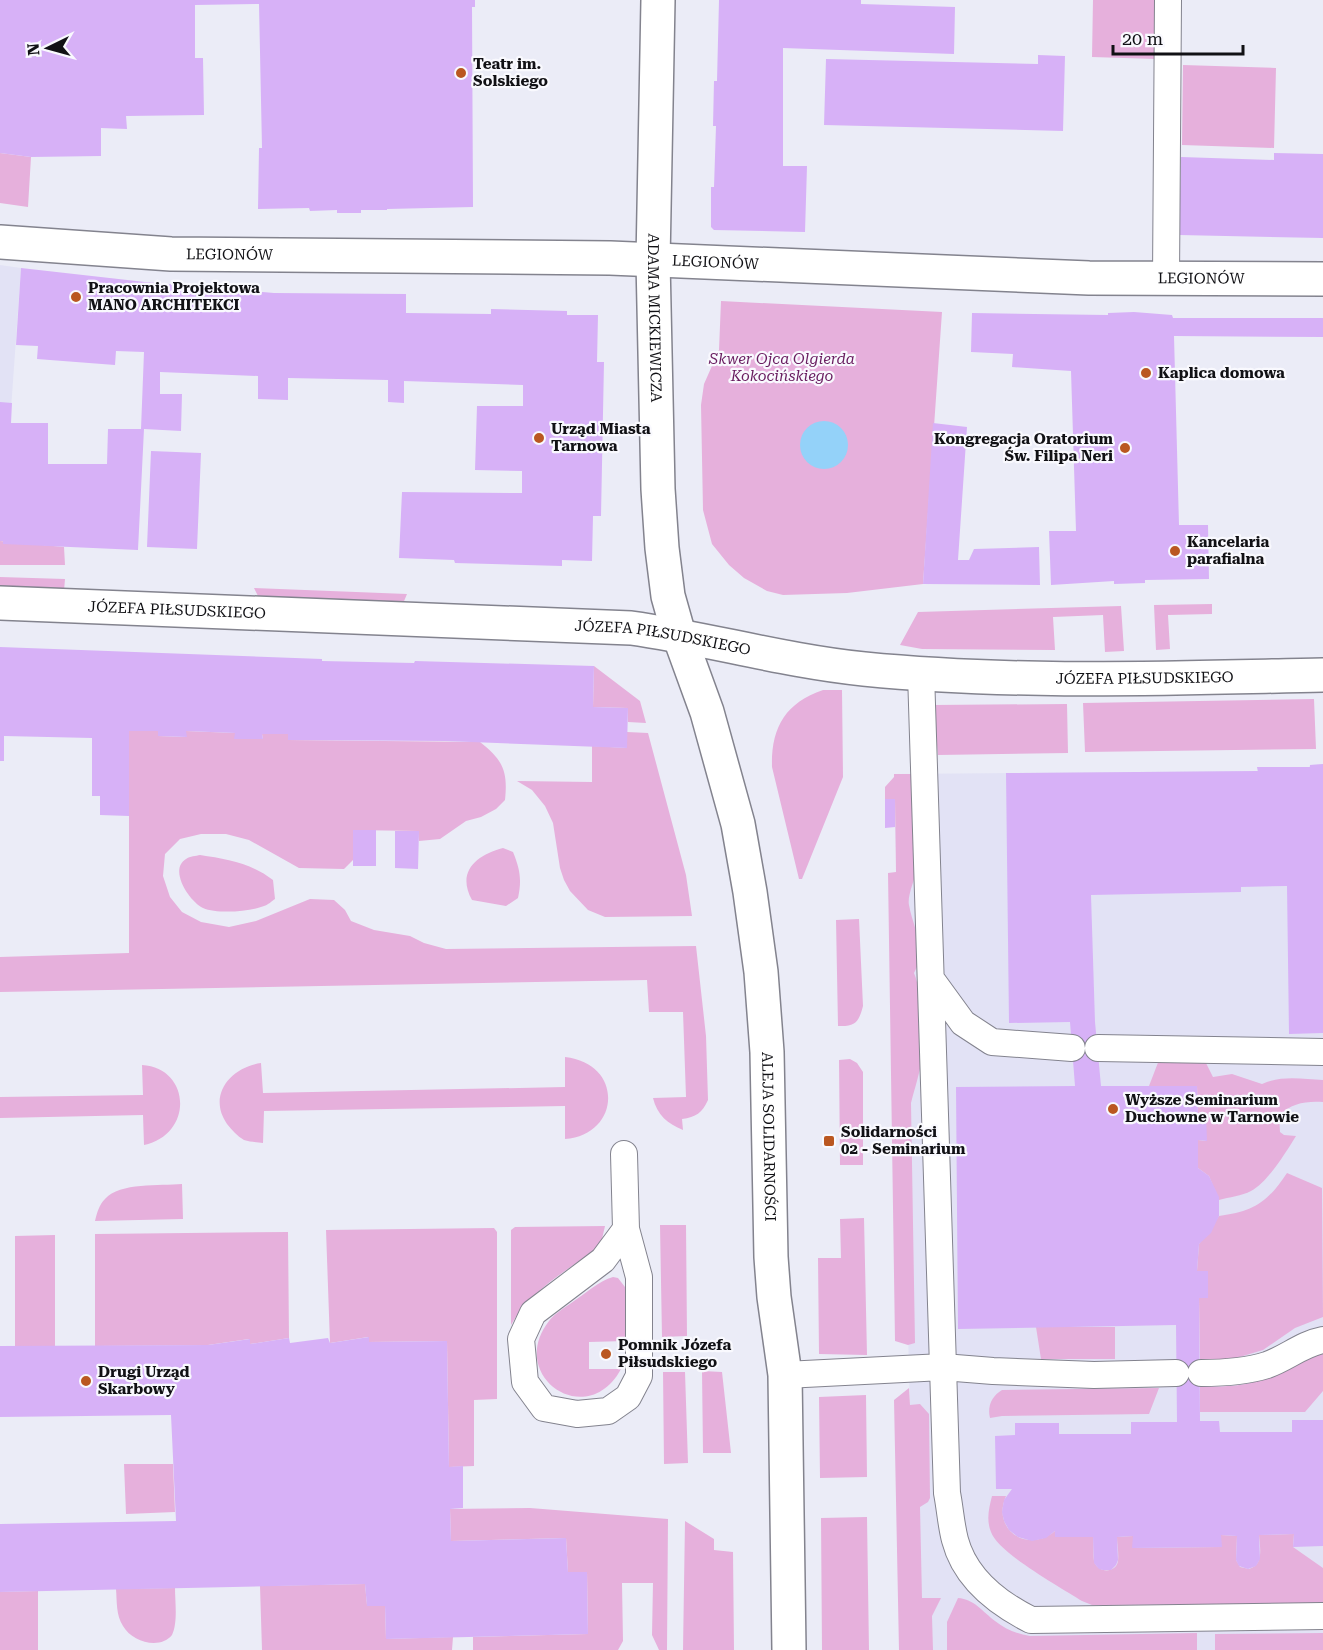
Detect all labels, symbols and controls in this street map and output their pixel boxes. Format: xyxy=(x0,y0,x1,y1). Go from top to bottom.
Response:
north arrow xyxy=(18,18,78,78)
scale bar xyxy=(1113,18,1244,56)
text: 20 m xyxy=(1122,28,1163,49)
text: N xyxy=(24,42,44,56)
place label: Teatr im. Solskiego xyxy=(473,55,548,90)
marker: Teatr im. Solskiego xyxy=(454,66,468,80)
street label: ADAMA MICKIEWICZA xyxy=(644,233,665,403)
street label: LEGIONÓW xyxy=(186,245,274,264)
street label: LEGIONÓW xyxy=(672,252,760,273)
street label: LEGIONÓW xyxy=(1158,269,1245,288)
place label: Pracownia Projektowa MANO ARCHITEKCI xyxy=(88,279,260,314)
marker: Pracownia Projektowa MANO ARCHITEKCI xyxy=(69,290,83,304)
park label: Skwer Ojca Olgierda Kokocińskiego xyxy=(708,350,855,385)
place label: Kaplica domowa xyxy=(1158,364,1285,382)
marker: Kaplica domowa xyxy=(1139,366,1153,380)
place label: Urząd Miasta Tarnowa xyxy=(551,420,651,455)
place label: Kongregacja Oratorium Św. Filipa Neri xyxy=(934,430,1114,465)
marker: Urząd Miasta Tarnowa xyxy=(532,431,546,445)
marker: Kongregacja Oratorium Św. Filipa Neri xyxy=(1118,441,1132,455)
place label: Kancelaria parafialna xyxy=(1187,533,1269,568)
marker: Kancelaria parafialna xyxy=(1168,544,1182,558)
street label: JÓZEFA PIŁSUDSKIEGO xyxy=(87,597,266,623)
street label: JÓZEFA PIŁSUDSKIEGO xyxy=(574,616,752,659)
street label: JÓZEFA PIŁSUDSKIEGO xyxy=(1055,668,1234,688)
street label: ALEJA SOLIDARNOŚCI xyxy=(758,1052,780,1222)
place label: Wyższe Seminarium Duchowne w Tarnowie xyxy=(1125,1091,1299,1126)
marker: Wyższe Seminarium Duchowne w Tarnowie xyxy=(1106,1102,1120,1116)
place label: Solidarności 02 - Seminarium xyxy=(841,1123,966,1158)
marker: Solidarności 02 - Seminarium xyxy=(822,1134,836,1148)
place label: Pomnik Józefa Piłsudskiego xyxy=(618,1336,731,1371)
marker: Pomnik Józefa Piłsudskiego xyxy=(599,1347,613,1361)
place label: Drugi Urząd Skarbowy xyxy=(98,1363,190,1398)
marker: Drugi Urząd Skarbowy xyxy=(79,1374,93,1388)

